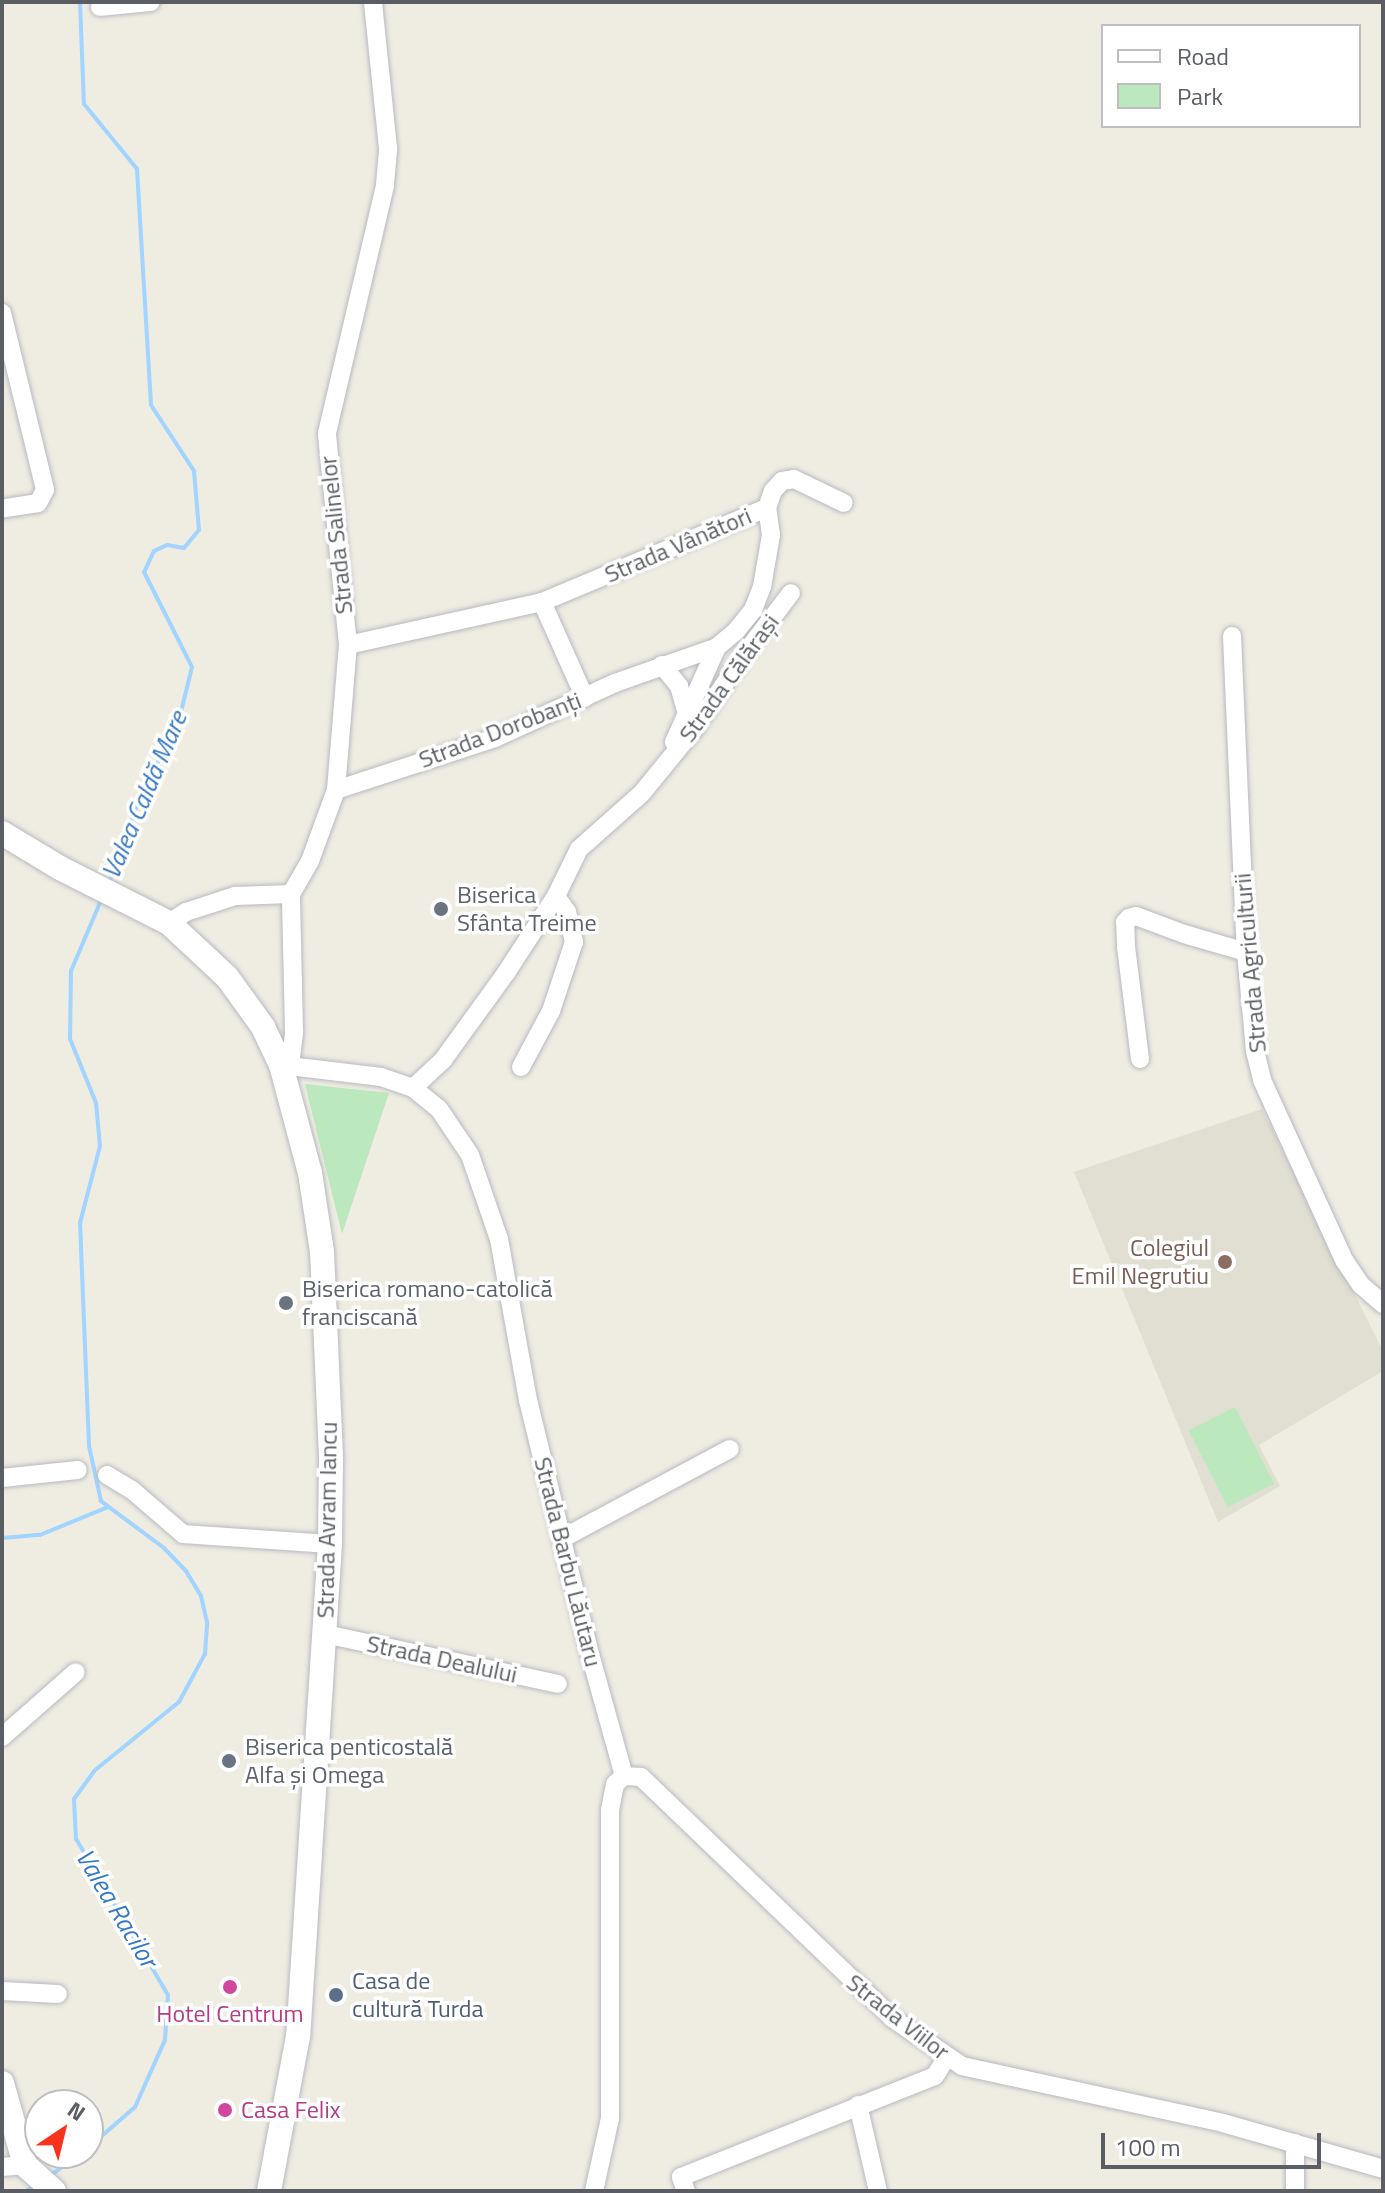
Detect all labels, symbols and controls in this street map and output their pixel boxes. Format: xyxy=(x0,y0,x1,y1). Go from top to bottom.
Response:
legend xyxy=(1101,24,1361,128)
text: Road xyxy=(1177,38,1229,74)
text: Park xyxy=(1177,78,1223,114)
street label: Strada Salinelor xyxy=(313,454,359,616)
street label: Strada Vânători xyxy=(600,501,756,589)
street label: Strada Călărași xyxy=(673,608,785,748)
street label: Strada Dorobanți xyxy=(415,686,585,774)
water label: Valea Caldă Mare xyxy=(95,707,193,883)
street label: Strada Agriculturii xyxy=(1228,872,1272,1054)
place label: Biserica Sfânta Treime xyxy=(457,881,597,937)
marker: Biserica Sfânta Treime xyxy=(432,900,450,918)
place label: Colegiul Emil Negrutiu xyxy=(1072,1234,1209,1290)
marker: Colegiul Emil Negrutiu xyxy=(1216,1253,1234,1271)
place label: Biserica romano-catolică franciscană xyxy=(302,1275,552,1331)
marker: Biserica romano-catolică franciscană xyxy=(277,1294,295,1312)
street label: Strada Avram Iancu xyxy=(311,1421,343,1619)
street label: Strada Barbu Lăutaru xyxy=(528,1454,608,1670)
street label: Strada Dealului xyxy=(364,1629,520,1689)
place label: Biserica penticostală Alfa și Omega xyxy=(245,1733,453,1789)
marker: Biserica penticostală Alfa și Omega xyxy=(220,1752,238,1770)
water label: Valea Racilor xyxy=(69,1843,165,1973)
place label: Casa de cultură Turda xyxy=(352,1967,484,2023)
street label: Strada Viilor xyxy=(841,1968,955,2066)
marker: Hotel Centrum xyxy=(221,1978,239,1996)
marker: Casa de cultură Turda xyxy=(327,1986,345,2004)
place label: Hotel Centrum xyxy=(156,2000,304,2028)
north arrow xyxy=(24,2089,104,2169)
text: N xyxy=(61,2093,93,2129)
place label: Casa Felix xyxy=(241,2096,341,2124)
marker: Casa Felix xyxy=(216,2101,234,2119)
scale bar xyxy=(1105,2117,1325,2167)
text: 100 m xyxy=(1115,2129,1181,2165)

